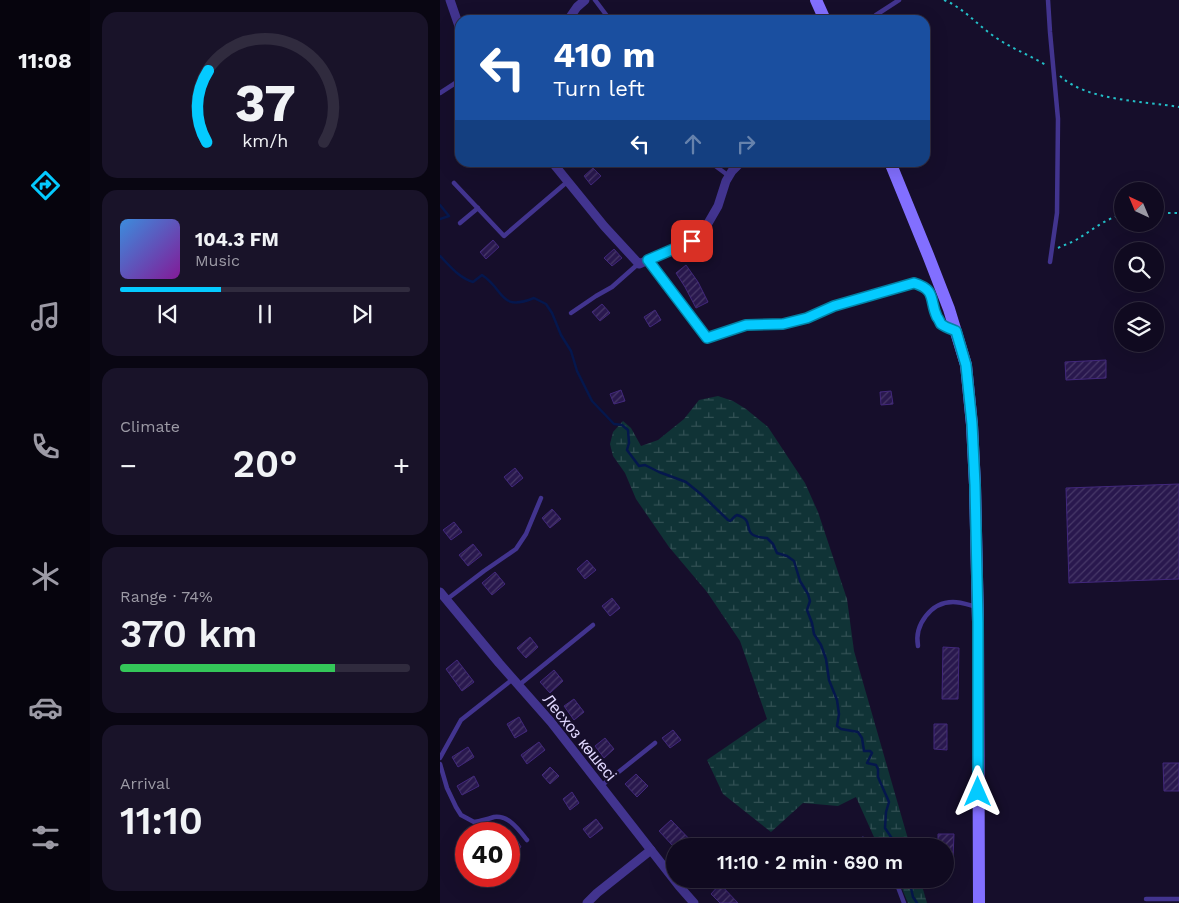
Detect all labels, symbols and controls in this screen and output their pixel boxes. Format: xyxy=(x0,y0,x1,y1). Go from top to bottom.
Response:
text: 410 m xyxy=(553,34,655,76)
icon: left xyxy=(470,35,535,100)
text: 11:08 xyxy=(18,48,72,73)
text: 37 xyxy=(235,73,296,134)
text: Turn left xyxy=(553,76,645,101)
text: km/h xyxy=(242,130,288,151)
icon: left xyxy=(626,130,654,158)
icon: ahead xyxy=(679,130,707,158)
icon: right xyxy=(732,130,760,158)
icon: directions xyxy=(28,168,63,203)
north arrow xyxy=(1114,182,1164,232)
map controls xyxy=(1114,182,1164,352)
pin xyxy=(671,220,713,262)
icon: arrive xyxy=(678,227,706,255)
text: 104.3 FM xyxy=(195,228,279,251)
button: search xyxy=(1114,242,1164,292)
text: Music xyxy=(195,251,240,270)
icon: music xyxy=(28,299,63,334)
icon: previous xyxy=(154,300,182,328)
icon: pause xyxy=(251,300,279,328)
icon: next xyxy=(348,300,376,328)
button: layers xyxy=(1114,302,1164,352)
text: Climate xyxy=(120,417,180,436)
icon: phone xyxy=(28,429,63,464)
text: 20° xyxy=(233,442,297,486)
text: − xyxy=(120,449,137,482)
text: + xyxy=(393,449,410,482)
icon: climate xyxy=(28,559,63,594)
text: Range · 74% xyxy=(120,587,213,606)
text: 370 km xyxy=(120,612,257,656)
icon: car xyxy=(28,690,63,725)
street label: Лесхоз көшесі xyxy=(539,690,620,784)
position arrow xyxy=(951,765,1003,817)
text: Arrival xyxy=(120,774,170,793)
text: 11:10 xyxy=(120,799,203,843)
icon: filters xyxy=(28,820,63,855)
speed limit sign: 40 xyxy=(455,822,520,887)
text: 11:10 · 2 min · 690 m xyxy=(717,851,903,874)

